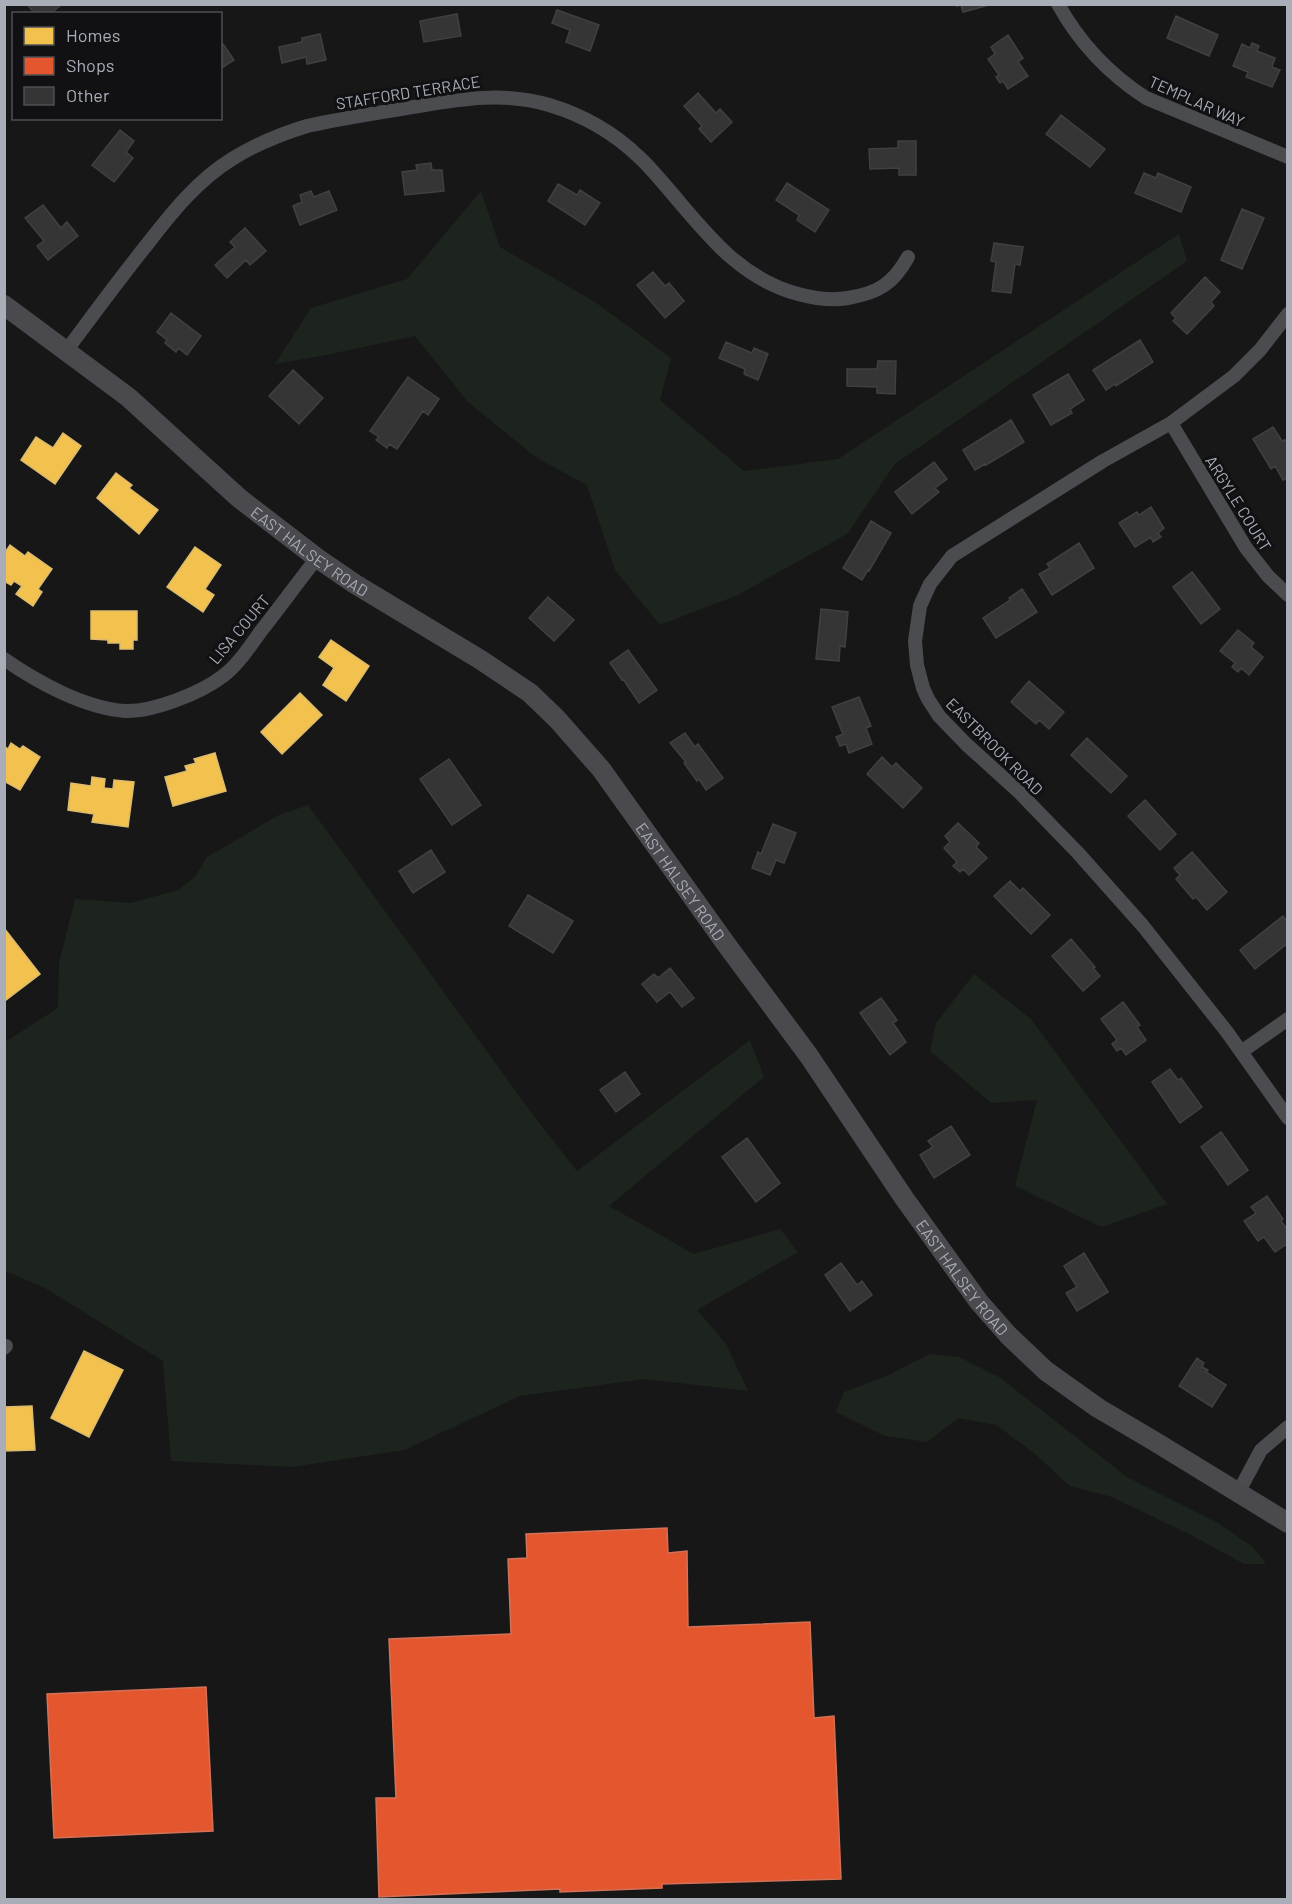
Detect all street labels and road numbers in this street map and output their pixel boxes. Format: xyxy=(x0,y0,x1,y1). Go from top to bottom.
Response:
street label: STAFFORD TERRACE xyxy=(335,71,481,113)
street label: TEMPLAR WAY xyxy=(1146,72,1248,130)
street label: ARGYLE COURT xyxy=(1202,452,1276,554)
street label: EAST HALSEY ROAD xyxy=(248,502,372,599)
street label: LISA COURT xyxy=(205,591,273,667)
street label: EASTBROOK ROAD xyxy=(943,694,1047,798)
street label: EAST HALSEY ROAD xyxy=(633,819,730,944)
street label: EAST HALSEY ROAD xyxy=(913,1215,1013,1339)

